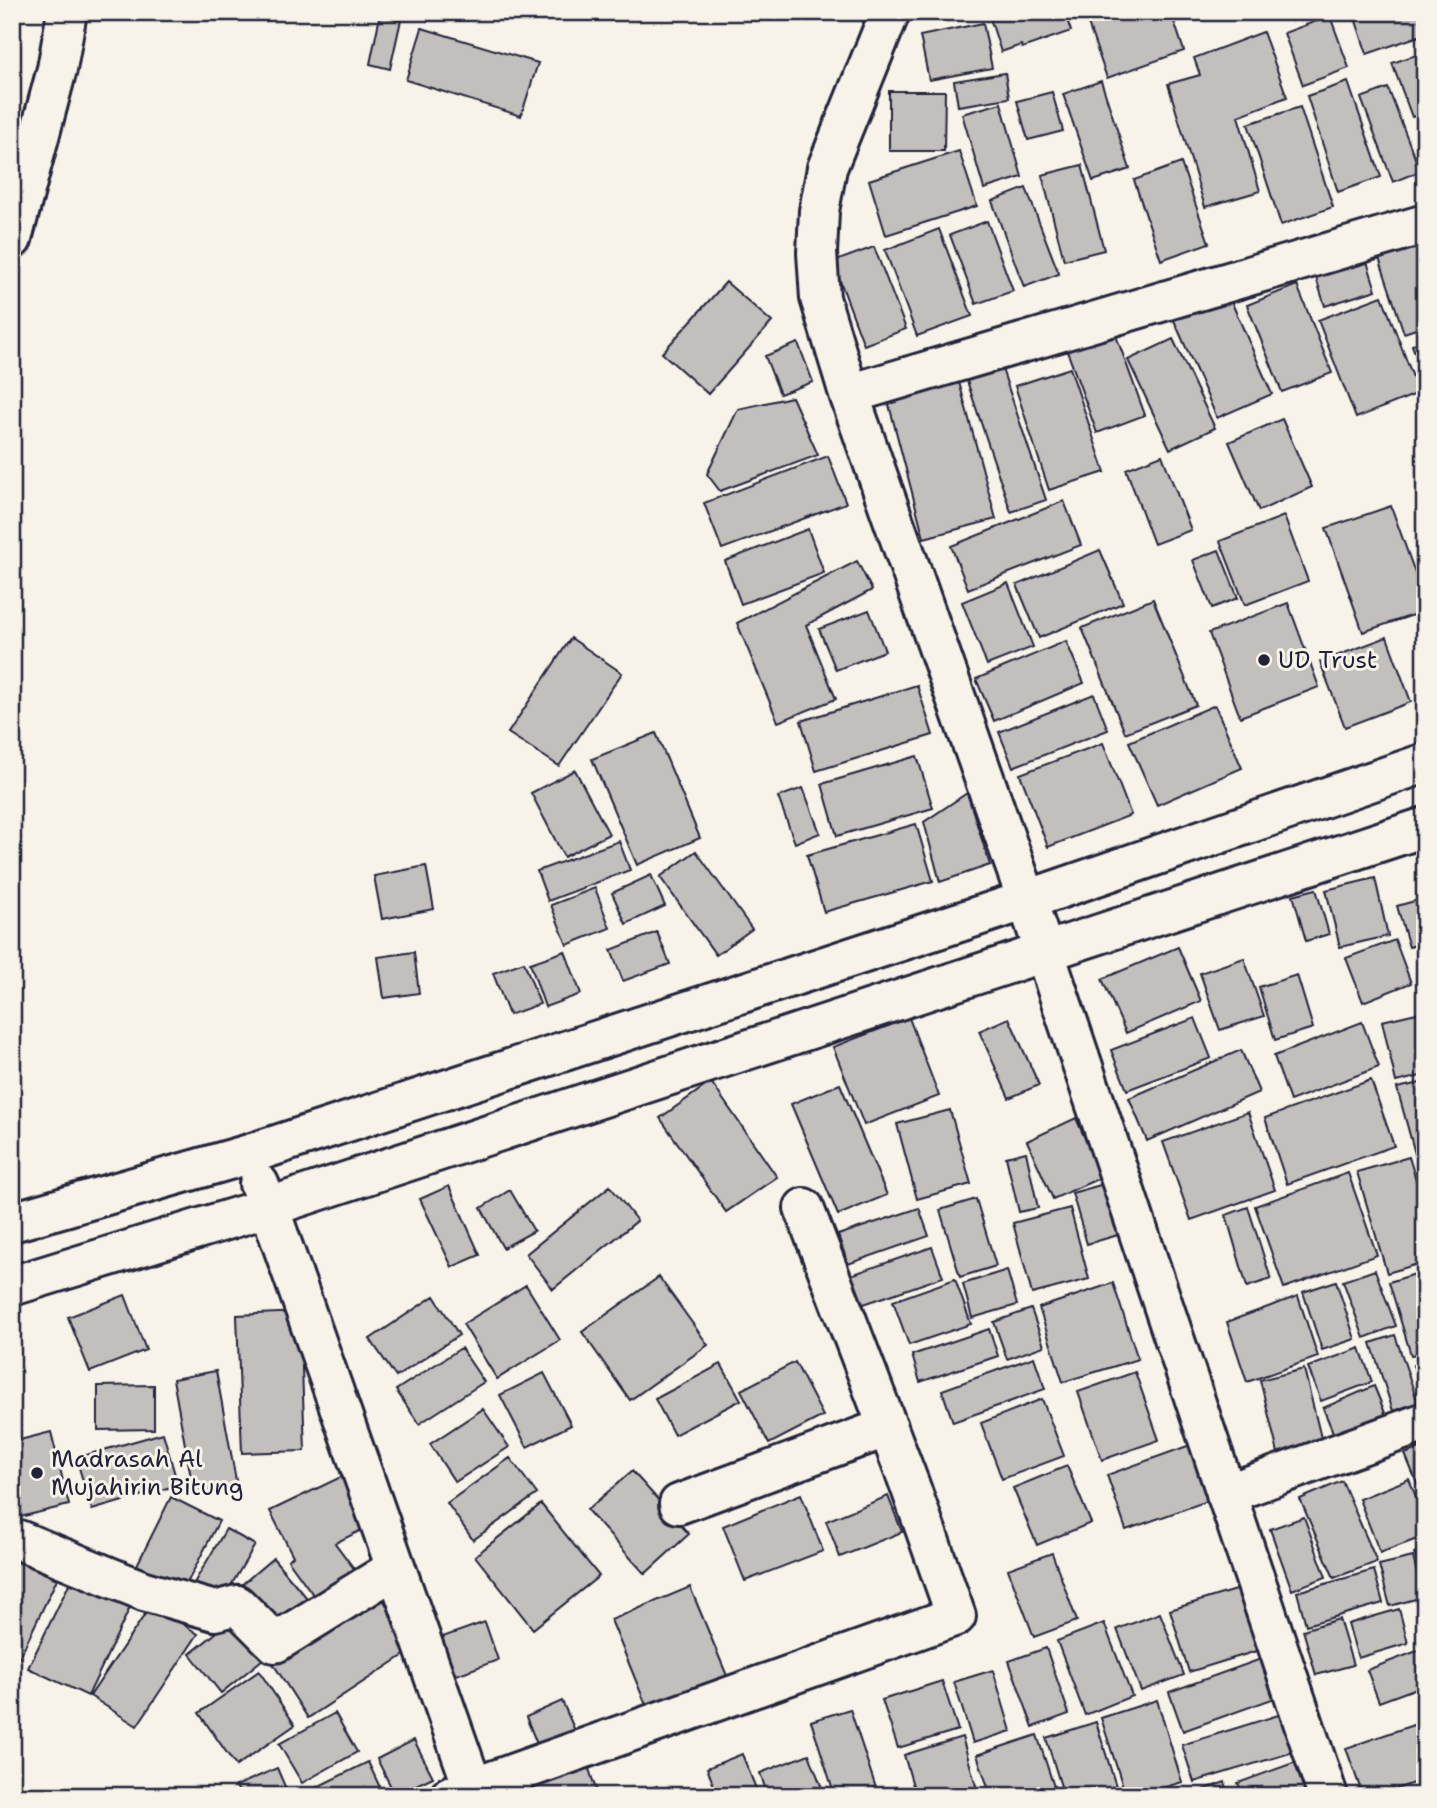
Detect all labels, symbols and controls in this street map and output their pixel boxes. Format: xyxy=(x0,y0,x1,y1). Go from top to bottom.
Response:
place label: UD Trust xyxy=(1278,644,1377,676)
marker: UD Trust xyxy=(1256,652,1272,668)
place label: Madrasah Al Mujahirin Bitung xyxy=(51,1443,243,1503)
marker: Madrasah Al Mujahirin Bitung xyxy=(29,1465,45,1481)

